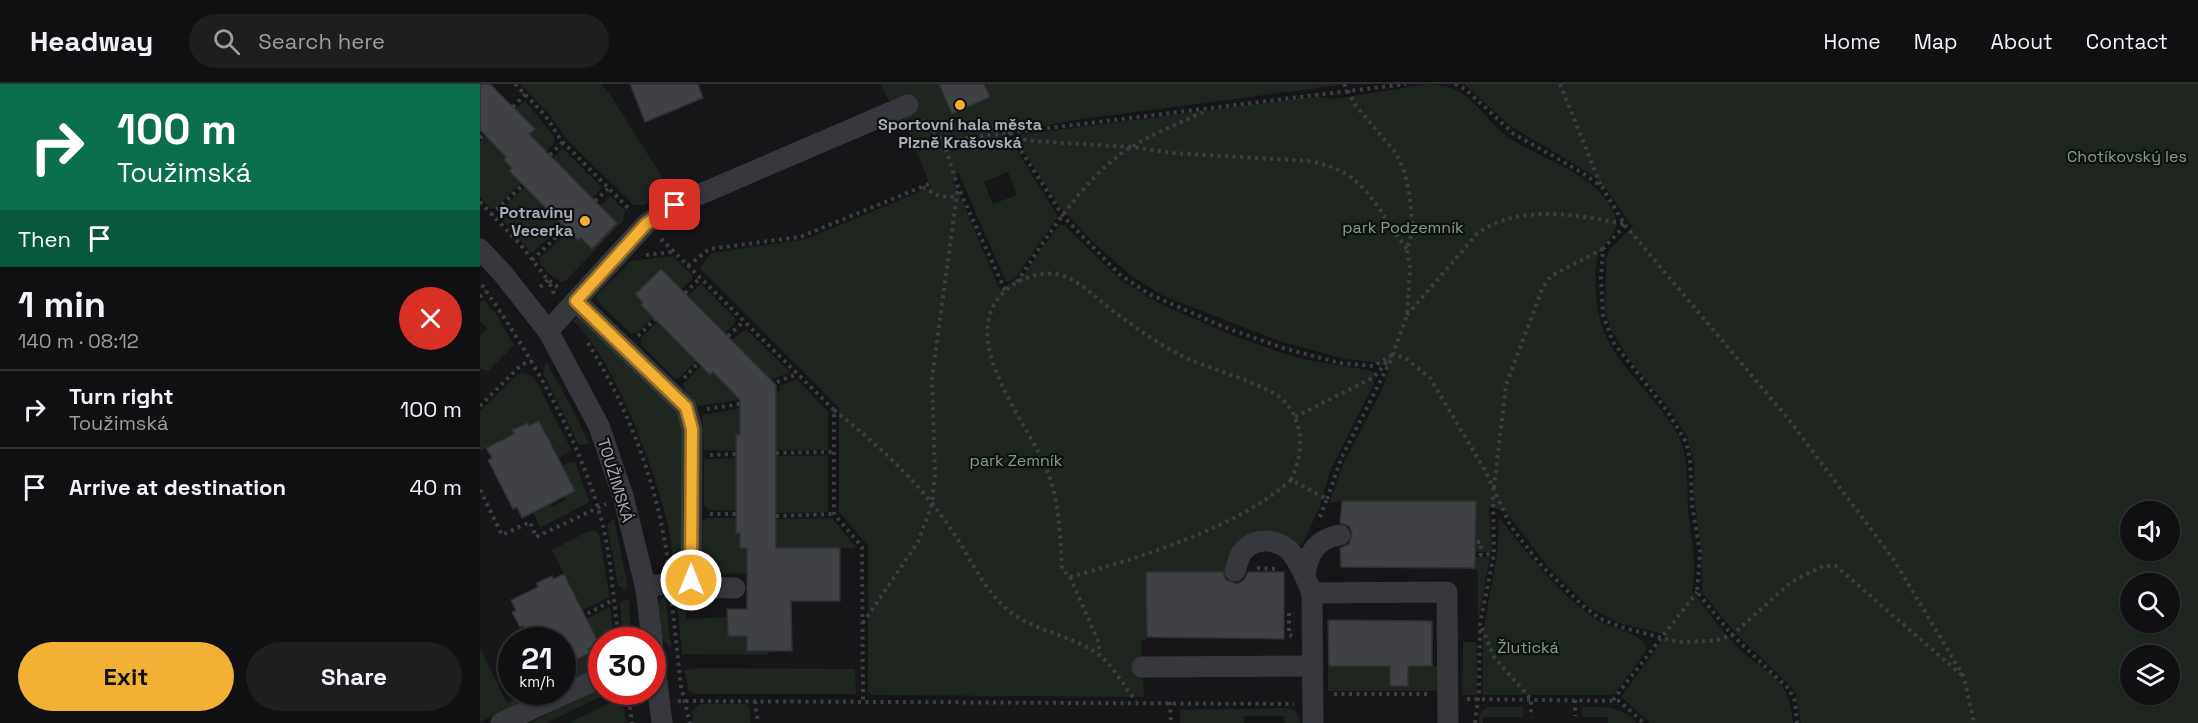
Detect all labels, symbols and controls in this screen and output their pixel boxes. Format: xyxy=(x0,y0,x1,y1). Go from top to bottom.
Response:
search box xyxy=(189,14,609,68)
text: Headway xyxy=(30,23,153,59)
icon: search xyxy=(210,25,243,58)
text: Search here xyxy=(258,27,385,55)
text: Home xyxy=(1823,28,1881,55)
text: Map xyxy=(1914,28,1958,55)
text: About xyxy=(1991,28,2053,55)
text: Contact xyxy=(2086,28,2168,55)
marker: Sportovní hala města Plzně Krašovská xyxy=(953,98,967,112)
text: 100 m xyxy=(117,103,237,156)
icon: right xyxy=(18,108,96,186)
place label: Sportovní hala města Plzně Krašovská xyxy=(878,114,1042,153)
park label: Chotíkovský les xyxy=(2067,146,2187,167)
text: Toužimská xyxy=(117,155,251,190)
pin xyxy=(649,179,700,230)
icon: arrive xyxy=(658,188,691,221)
place label: Potraviny Vecerka xyxy=(499,202,573,241)
marker: Potraviny Vecerka xyxy=(578,214,592,228)
park label: park Podzemník xyxy=(1342,217,1464,238)
icon: arrive xyxy=(83,222,116,255)
text: Then xyxy=(18,225,71,253)
text: 1 min xyxy=(18,282,106,328)
button: close xyxy=(399,287,462,350)
text: 140 m · 08:12 xyxy=(18,328,139,354)
text: Turn right xyxy=(69,382,174,410)
icon: right xyxy=(18,393,51,426)
text: 100 m xyxy=(400,395,462,423)
text: Toužimská xyxy=(69,410,168,436)
street label: TOUŽIMSKÁ xyxy=(593,436,638,525)
park label: park Zemník xyxy=(970,450,1063,471)
icon: arrive xyxy=(18,471,51,504)
text: Arrive at destination xyxy=(69,473,286,501)
text: 40 m xyxy=(410,473,462,501)
map controls xyxy=(2120,501,2180,705)
button: sound xyxy=(2120,501,2180,561)
position arrow xyxy=(659,548,723,612)
button: search xyxy=(2120,573,2180,633)
speed limit sign: 30 xyxy=(588,627,666,705)
park label: Žlutická xyxy=(1497,637,1559,658)
text: 21 xyxy=(521,639,553,678)
button: Exit xyxy=(18,642,234,711)
button: Share xyxy=(246,642,462,711)
button: layers xyxy=(2120,645,2180,705)
text: km/h xyxy=(519,672,555,691)

